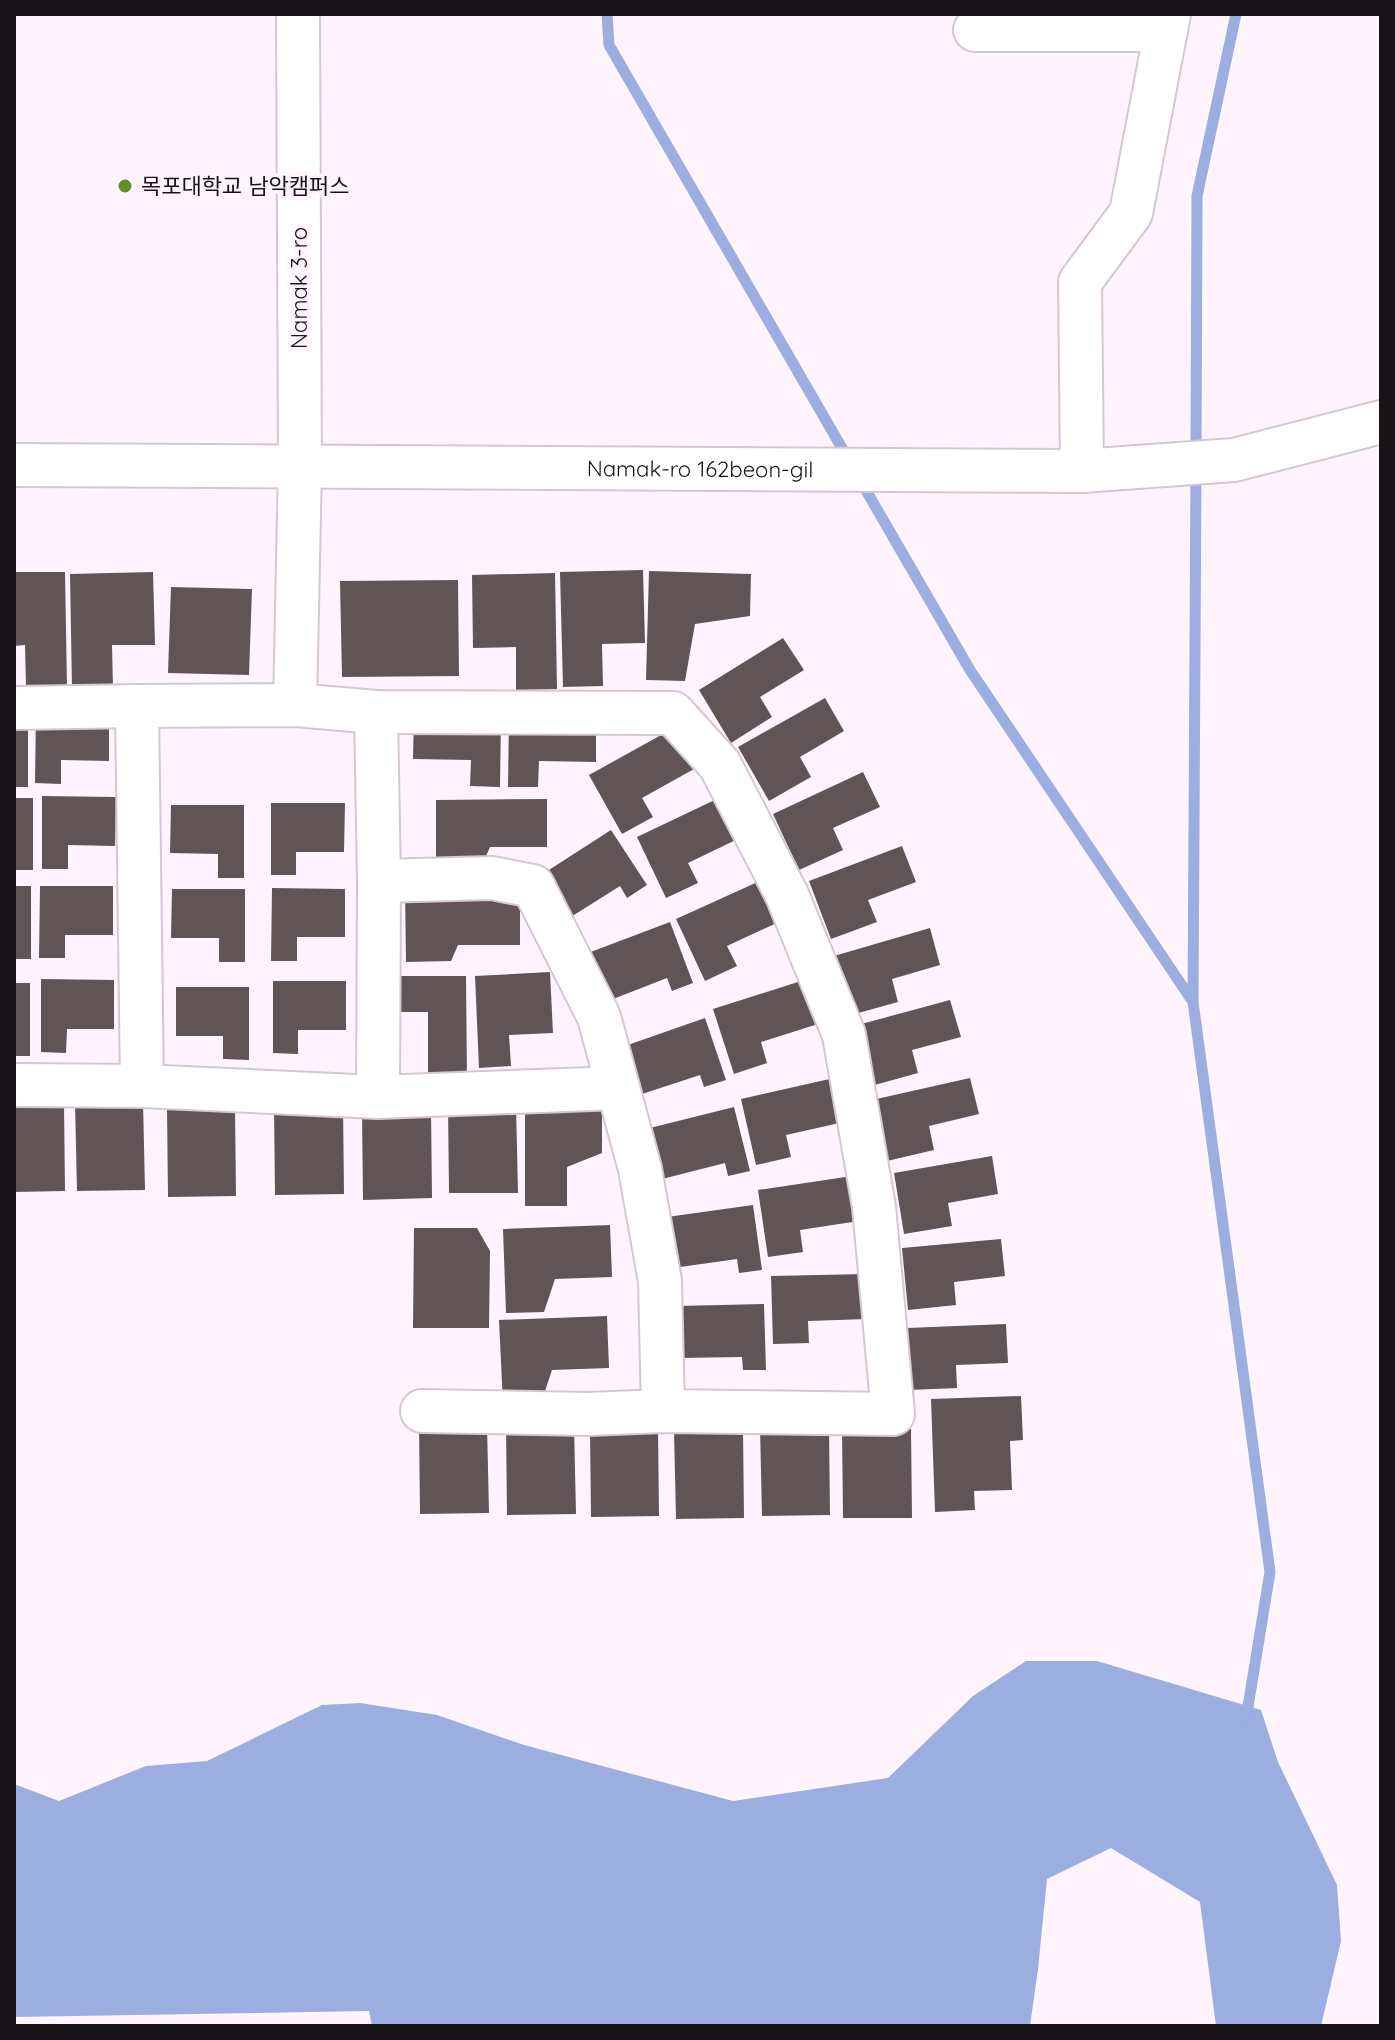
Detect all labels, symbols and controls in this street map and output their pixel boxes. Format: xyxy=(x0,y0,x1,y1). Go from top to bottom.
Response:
place label: 목포대학교 남악캠퍼스 xyxy=(141,172,349,200)
marker: 목포대학교 남악캠퍼스 xyxy=(116,177,134,195)
street label: Namak 3-ro xyxy=(285,227,313,349)
street label: Namak-ro 162beon-gil xyxy=(587,454,813,483)

